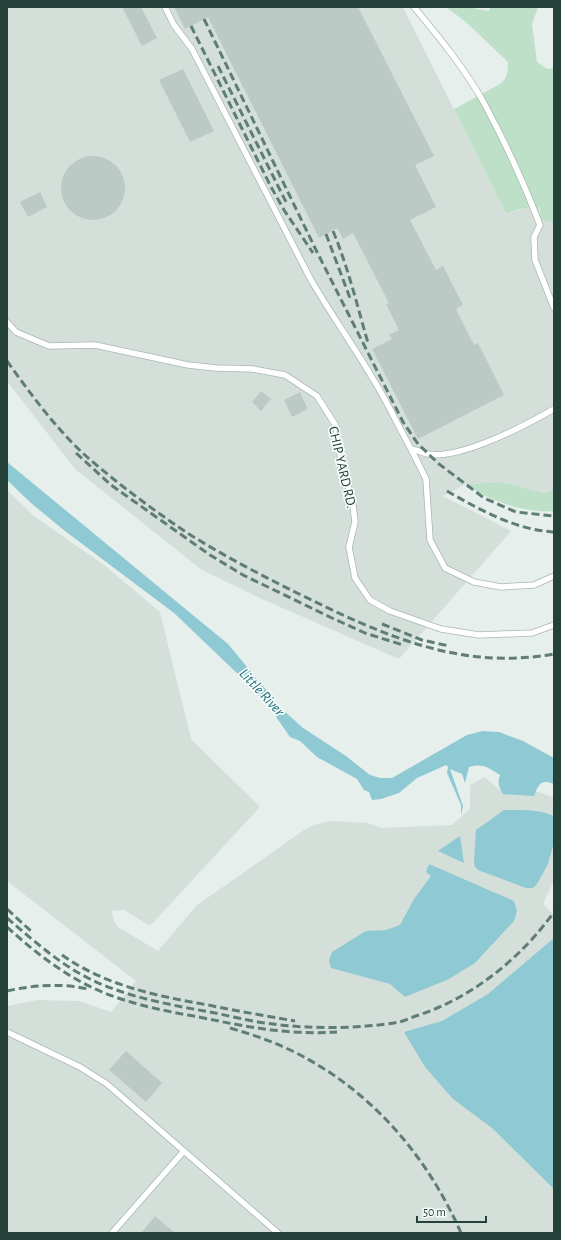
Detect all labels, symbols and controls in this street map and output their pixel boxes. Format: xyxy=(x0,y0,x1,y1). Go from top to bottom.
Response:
street label: CHIP YARD RD. xyxy=(326,425,358,510)
water label: Little River xyxy=(236,666,288,720)
scale bar xyxy=(417,1198,486,1224)
text: 50 m xyxy=(423,1206,446,1218)

